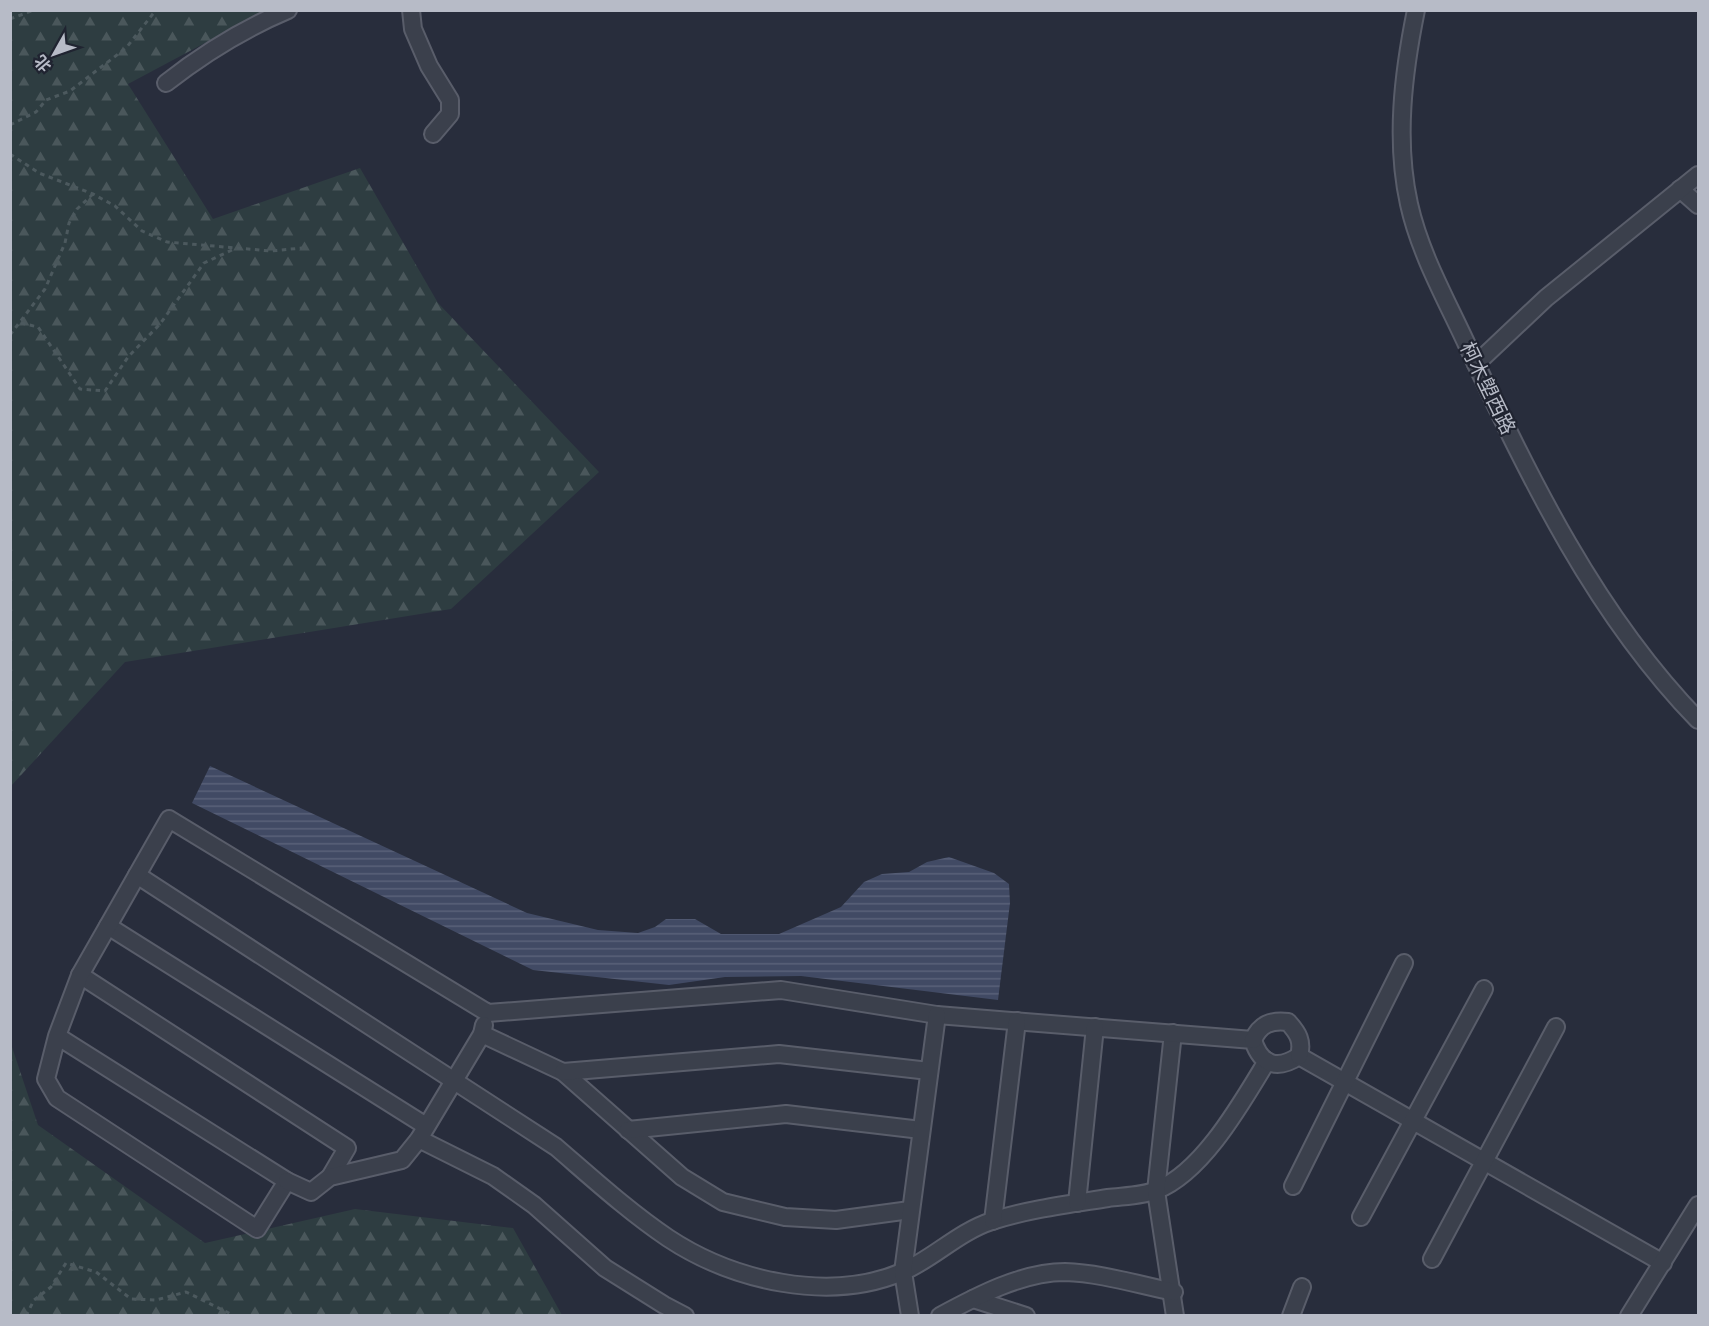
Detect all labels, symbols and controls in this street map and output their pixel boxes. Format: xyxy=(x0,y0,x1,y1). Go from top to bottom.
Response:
north arrow xyxy=(24,24,84,84)
text: 北 xyxy=(30,51,55,76)
street label: 柯木塱西路 xyxy=(1455,338,1521,438)

